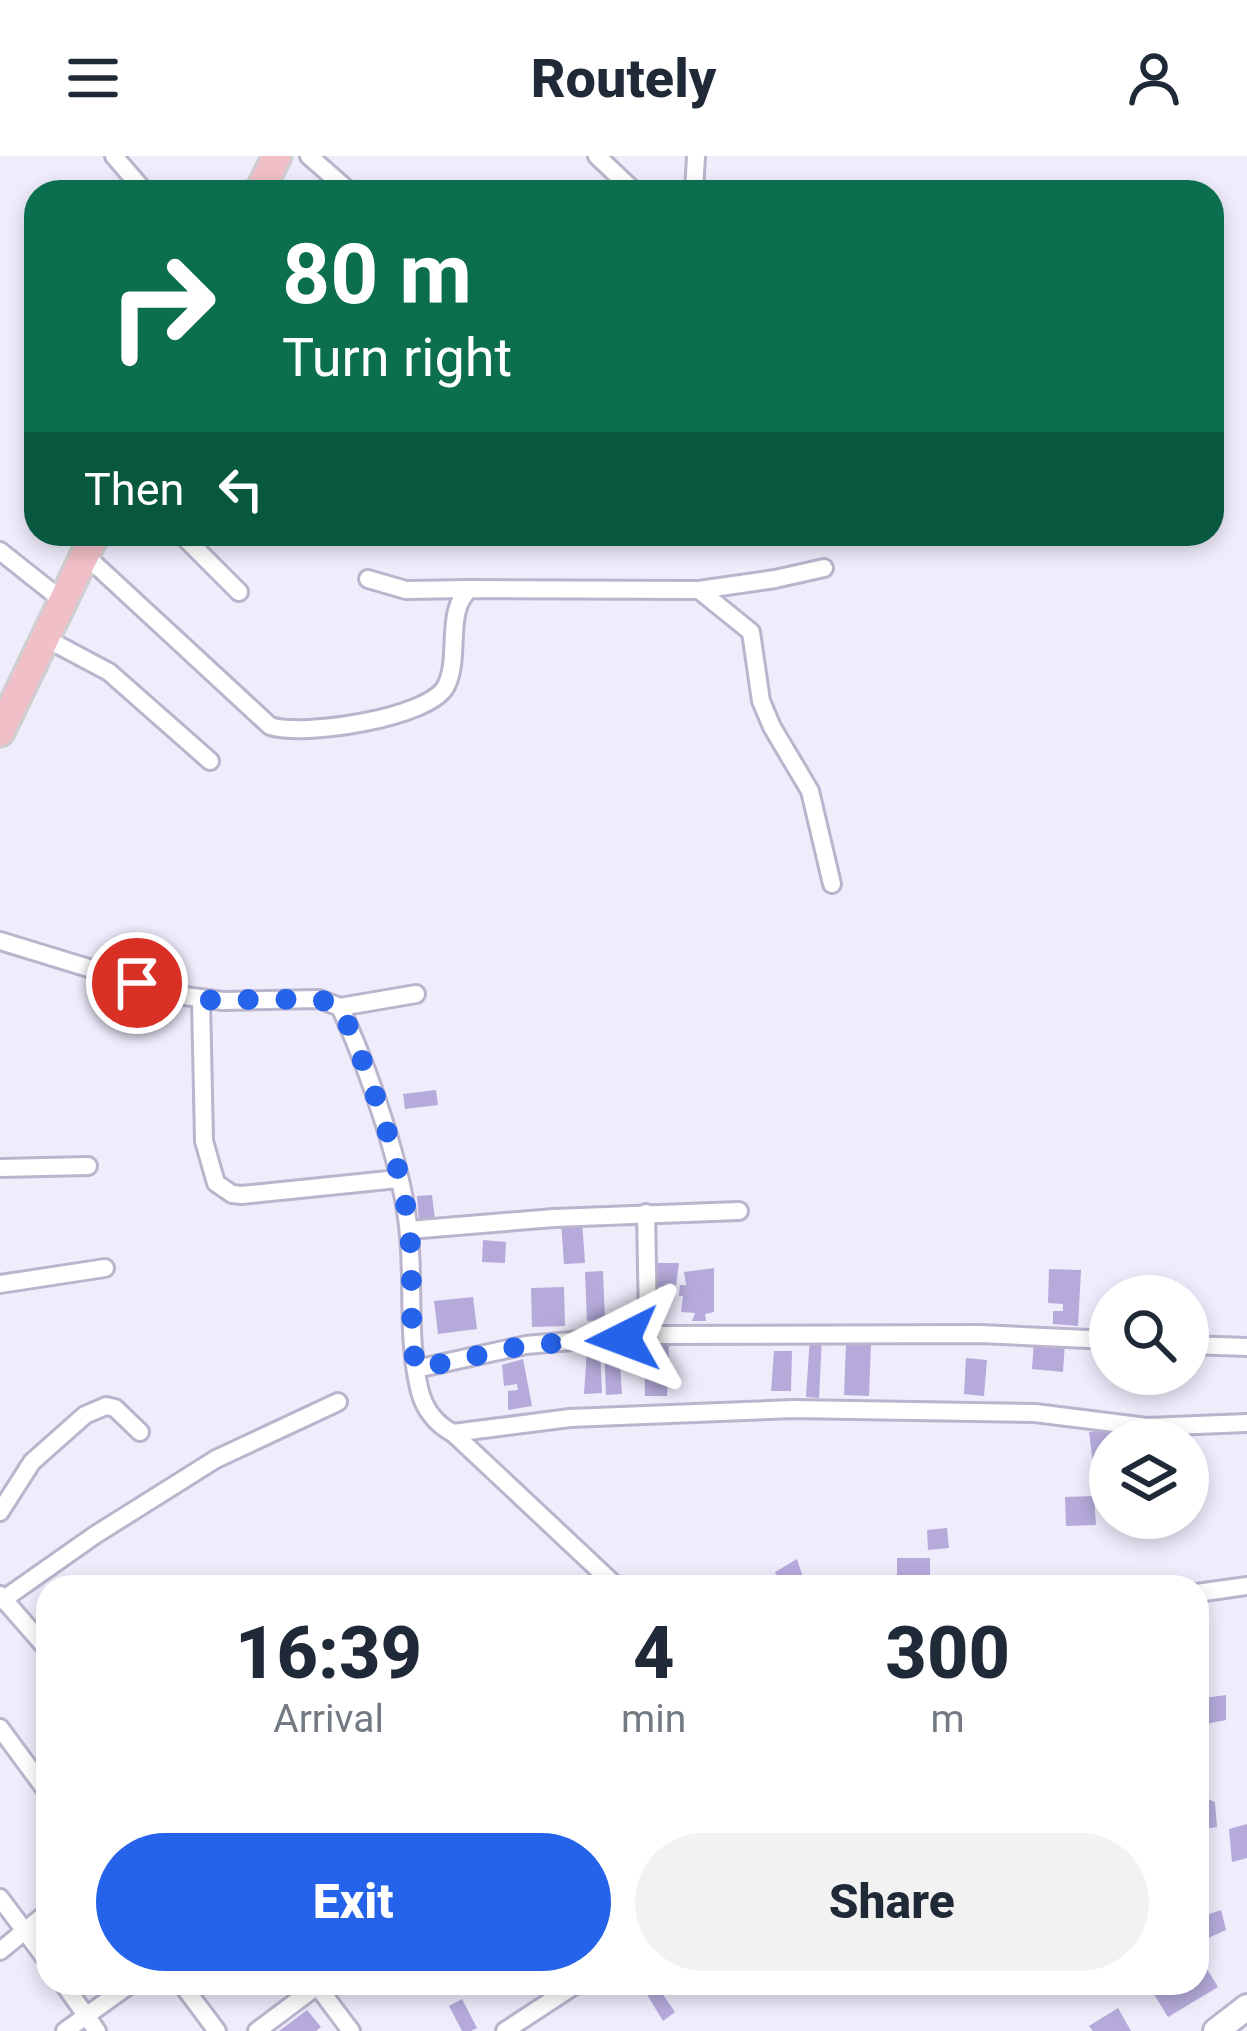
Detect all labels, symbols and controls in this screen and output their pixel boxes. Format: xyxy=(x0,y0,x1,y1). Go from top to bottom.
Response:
icon: menu xyxy=(60,45,126,111)
icon: person xyxy=(1121,45,1187,111)
text: Routely xyxy=(531,47,716,110)
text: 80 m xyxy=(282,225,472,324)
icon: right xyxy=(84,228,240,384)
text: Turn right xyxy=(282,326,512,389)
icon: left xyxy=(208,456,274,522)
text: Then xyxy=(84,463,184,516)
pin xyxy=(86,932,188,1034)
icon: arrive xyxy=(104,950,170,1016)
map controls xyxy=(1089,1275,1209,1539)
button: search xyxy=(1089,1275,1209,1395)
position arrow xyxy=(560,1276,686,1402)
button: layers xyxy=(1089,1419,1209,1539)
text: 16:39 xyxy=(235,1611,422,1696)
text: 4 xyxy=(633,1611,674,1696)
text: 300 xyxy=(885,1611,1010,1696)
text: Arrival xyxy=(273,1696,384,1742)
text: min xyxy=(621,1696,686,1742)
text: m xyxy=(931,1696,965,1742)
button: Exit xyxy=(96,1833,611,1971)
button: Share xyxy=(635,1833,1149,1971)

